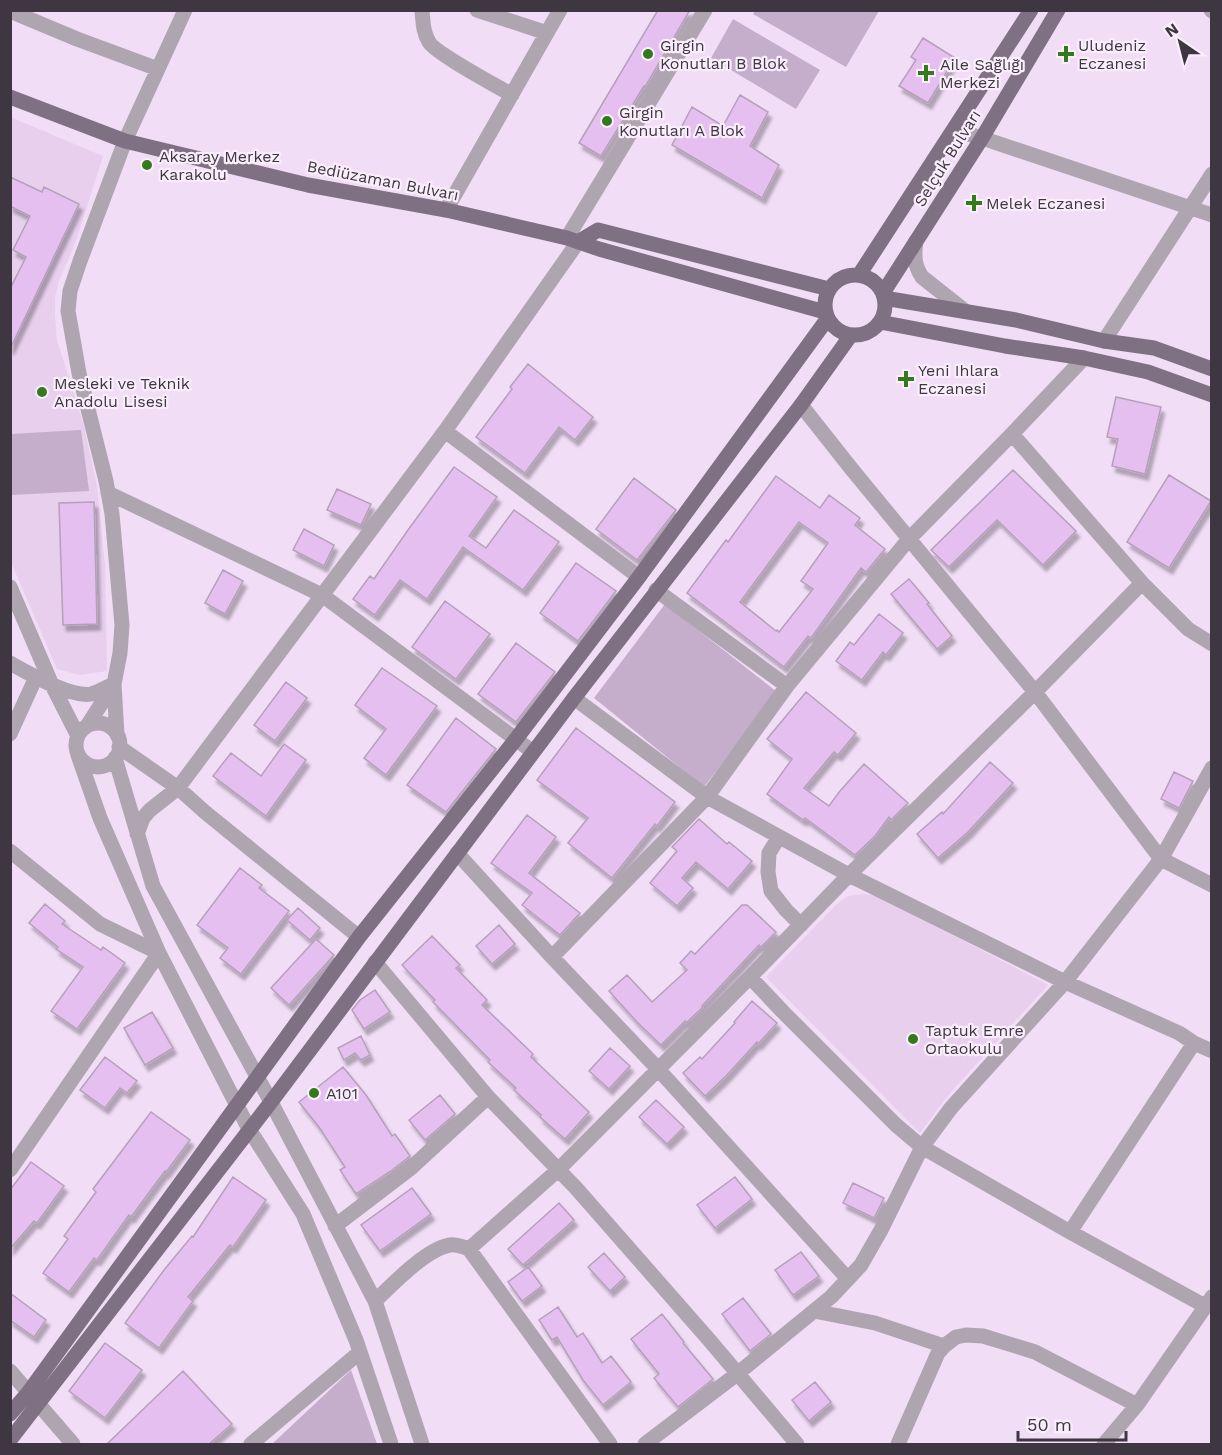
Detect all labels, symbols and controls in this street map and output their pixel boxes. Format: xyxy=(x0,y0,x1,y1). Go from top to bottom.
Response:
north arrow xyxy=(1150,12,1210,72)
text: N xyxy=(1161,19,1182,41)
place label: Girgin Konutları B Blok xyxy=(660,36,786,73)
place label: Uludeniz Eczanesi xyxy=(1078,36,1146,73)
marker: Girgin Konutları B Blok xyxy=(641,47,655,61)
marker: Uludeniz Eczanesi xyxy=(1059,47,1073,61)
place label: Aile Sağlığı Merkezi xyxy=(940,55,1024,92)
marker: Aile Sağlığı Merkezi xyxy=(917,64,935,82)
place label: Girgin Konutları A Blok xyxy=(619,103,744,140)
street label: Selçuk Bulvarı xyxy=(910,106,985,210)
marker: Girgin Konutları A Blok xyxy=(600,114,614,128)
place label: Aksaray Merkez Karakolu xyxy=(159,147,280,184)
street label: Bediüzaman Bulvarı xyxy=(306,156,460,205)
marker: Aksaray Merkez Karakolu xyxy=(140,158,154,172)
place label: Melek Eczanesi xyxy=(986,194,1105,213)
marker: Melek Eczanesi xyxy=(967,196,981,210)
place label: Yeni Ihlara Eczanesi xyxy=(918,361,999,398)
marker: Yeni Ihlara Eczanesi xyxy=(899,372,913,386)
place label: Mesleki ve Teknik Anadolu Lisesi xyxy=(54,374,190,411)
marker: Mesleki ve Teknik Anadolu Lisesi xyxy=(35,385,49,399)
place label: Taptuk Emre Ortaokulu xyxy=(925,1021,1024,1058)
marker: Taptuk Emre Ortaokulu xyxy=(906,1032,920,1046)
place label: A101 xyxy=(326,1084,358,1103)
marker: A101 xyxy=(307,1086,321,1100)
scale bar xyxy=(1018,1404,1126,1442)
text: 50 m xyxy=(1027,1414,1072,1435)

